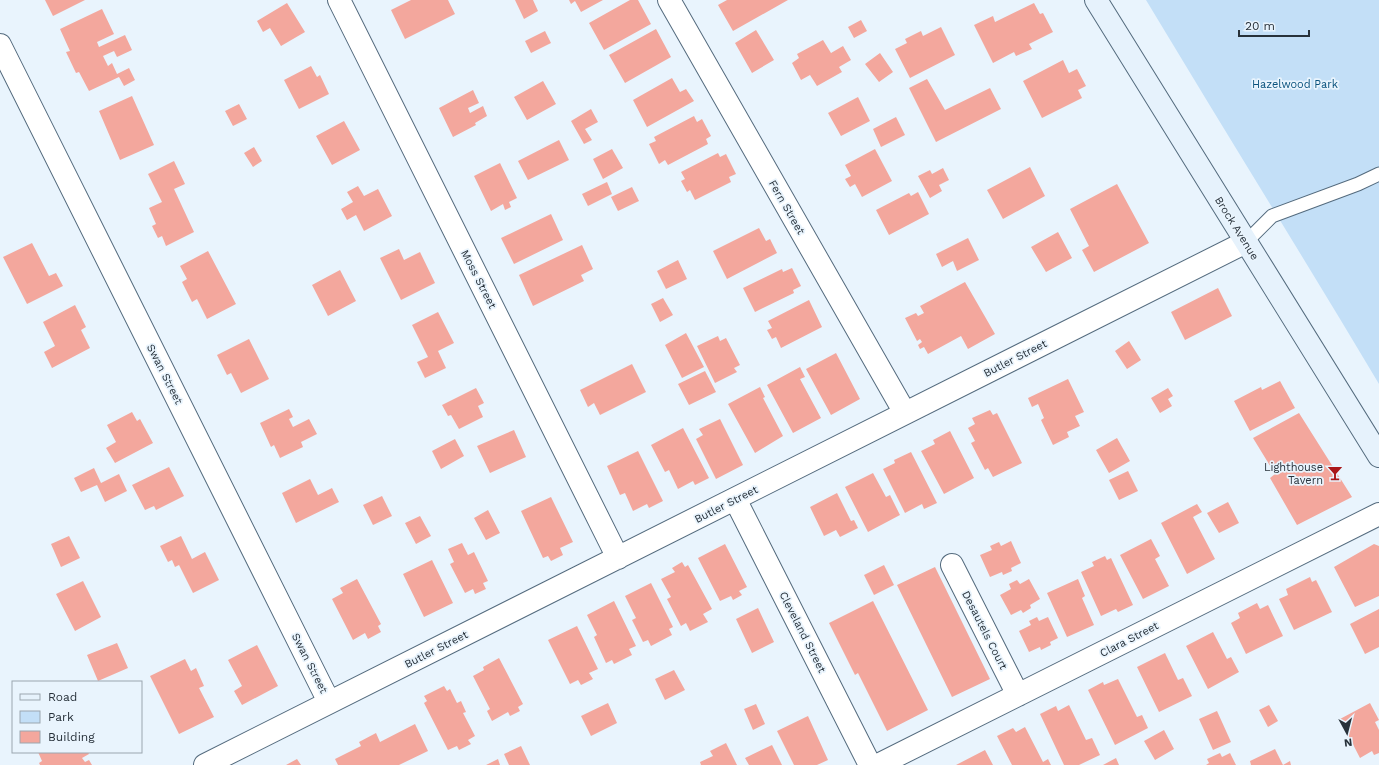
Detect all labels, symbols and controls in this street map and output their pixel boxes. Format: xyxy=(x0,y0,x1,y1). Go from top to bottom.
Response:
scale bar xyxy=(1239,12,1309,38)
text: 20 m xyxy=(1245,19,1275,33)
park label: Hazelwood Park xyxy=(1252,78,1338,91)
street label: Fern Street xyxy=(766,178,808,237)
street label: Brock Avenue xyxy=(1212,194,1261,262)
street label: Moss Street xyxy=(458,248,499,311)
street label: Butler Street xyxy=(981,337,1049,380)
street label: Swan Street xyxy=(144,342,186,407)
place label: Lighthouse Tavern xyxy=(1264,461,1323,487)
bar icon: Lighthouse Tavern xyxy=(1326,464,1344,482)
street label: Butler Street xyxy=(692,483,760,526)
street label: Cleveland Street xyxy=(776,589,829,675)
street label: Desautels Court xyxy=(959,589,1010,672)
street label: Clara Street xyxy=(1098,619,1161,660)
street label: Butler Street xyxy=(402,628,470,671)
street label: Swan Street xyxy=(289,631,331,696)
legend xyxy=(12,681,142,753)
text: Road xyxy=(48,690,77,704)
text: Park xyxy=(48,710,74,724)
north arrow xyxy=(1327,713,1367,753)
text: Building xyxy=(48,730,95,744)
text: N xyxy=(1343,735,1353,749)

